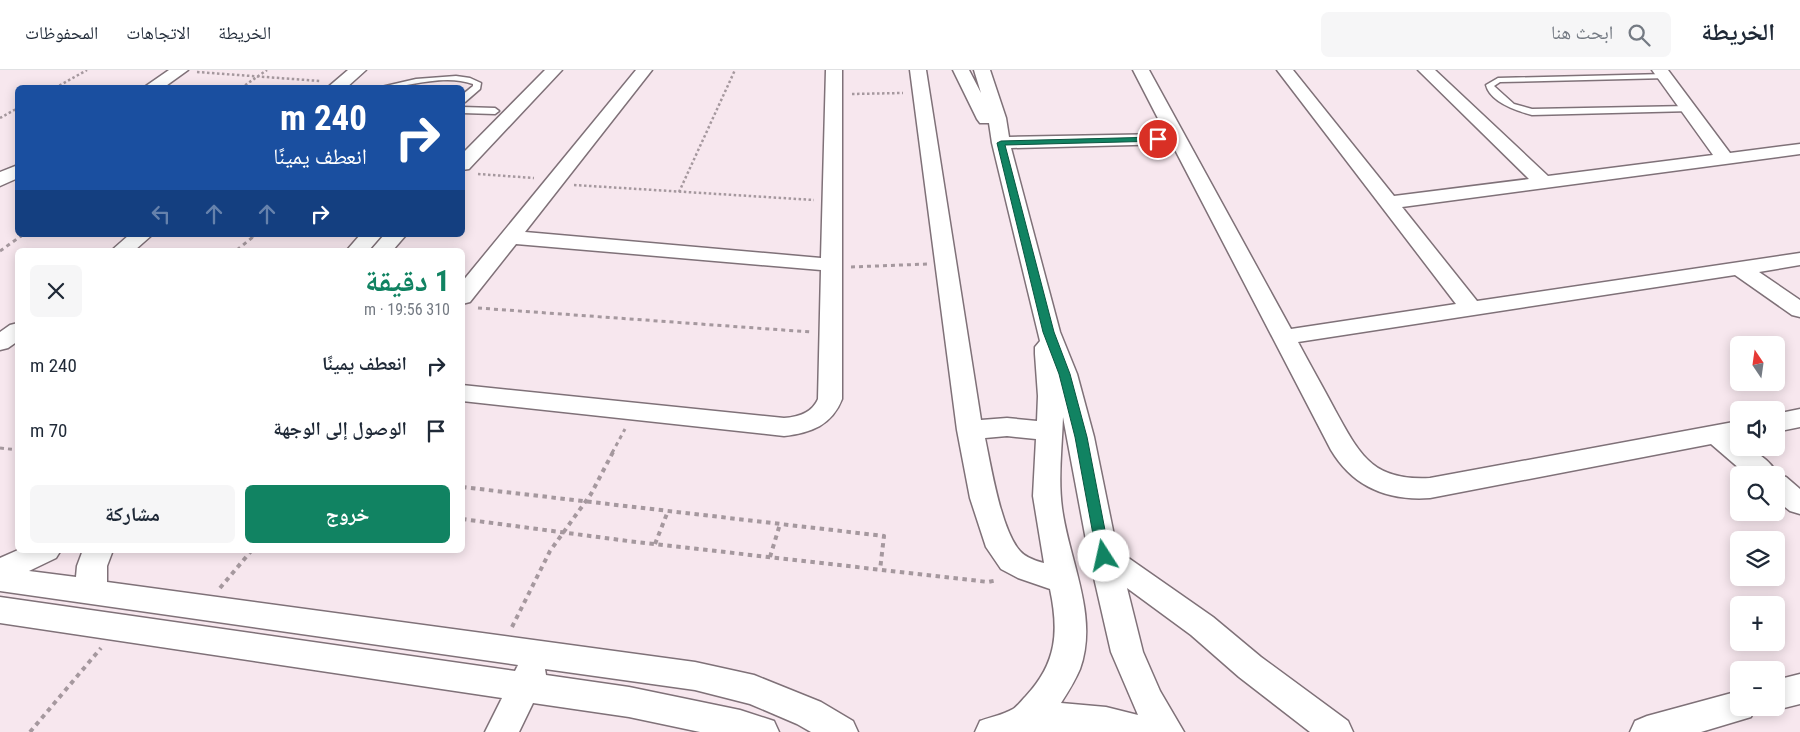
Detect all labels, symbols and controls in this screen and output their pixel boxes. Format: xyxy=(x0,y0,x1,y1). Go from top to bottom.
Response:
search box xyxy=(1321,12,1671,57)
text: الخريطة xyxy=(1701,18,1775,46)
text: ابحث هنا xyxy=(1551,21,1613,44)
icon: search xyxy=(1625,21,1653,49)
text: المحفوظات xyxy=(25,22,98,43)
text: الاتجاهات xyxy=(126,22,190,43)
text: الخريطة xyxy=(218,22,271,43)
text: 240 m xyxy=(280,98,367,139)
icon: right xyxy=(385,105,450,170)
pin xyxy=(1137,118,1179,160)
icon: arrive xyxy=(1144,125,1172,153)
text: انعطف يمينًا xyxy=(273,144,367,169)
icon: left xyxy=(147,200,175,228)
icon: ahead xyxy=(200,200,228,228)
icon: ahead xyxy=(253,200,281,228)
icon: right xyxy=(306,200,334,228)
text: 1 دقيقة xyxy=(365,263,450,298)
button: close xyxy=(30,265,82,317)
text: 310 m · 19:56 xyxy=(364,300,450,319)
north arrow xyxy=(1730,336,1785,391)
map controls xyxy=(1730,336,1785,716)
text: انعطف يمينًا xyxy=(322,352,407,375)
icon: right xyxy=(422,352,450,380)
text: 240 m xyxy=(30,354,77,377)
button: sound xyxy=(1730,401,1785,456)
text: الوصول إلى الوجهة xyxy=(273,417,407,440)
icon: arrive xyxy=(422,417,450,445)
text: 70 m xyxy=(30,419,67,442)
button: search xyxy=(1730,466,1785,521)
button: مشاركة xyxy=(30,485,235,543)
button: خروج xyxy=(245,485,450,543)
position arrow xyxy=(1077,529,1129,581)
button: layers xyxy=(1730,531,1785,586)
button: + xyxy=(1730,596,1785,651)
button: − xyxy=(1730,661,1785,716)

